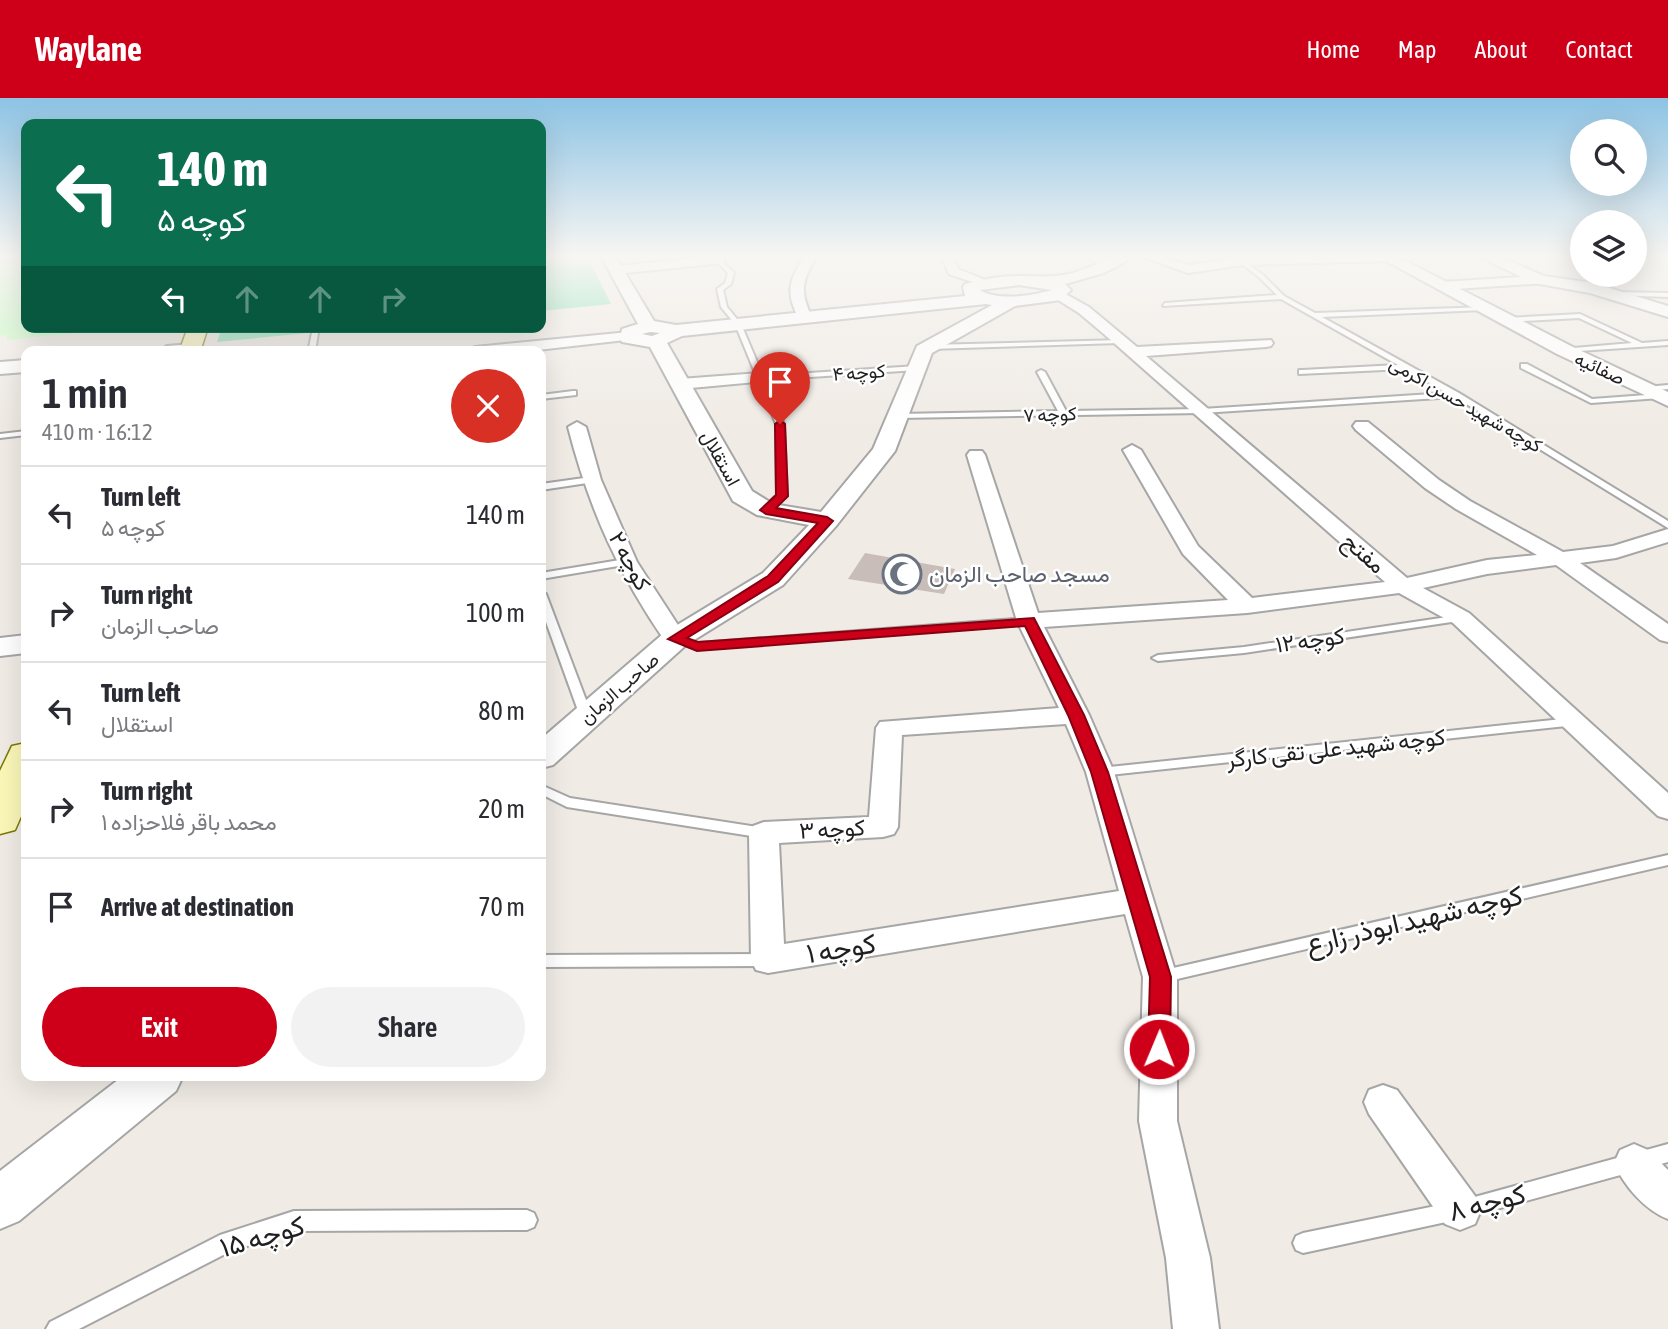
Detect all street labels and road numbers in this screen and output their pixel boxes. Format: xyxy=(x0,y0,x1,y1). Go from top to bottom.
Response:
street label: صفائیه xyxy=(1571,347,1629,390)
street label: کوچه شهید حسن اکرمی xyxy=(1384,351,1546,459)
street label: کوچه ۴ xyxy=(832,359,886,388)
street label: کوچه ۷ xyxy=(1023,402,1077,429)
street label: استقلال xyxy=(696,427,745,490)
street label: کوچه ۲ xyxy=(601,527,656,596)
street label: مفتح xyxy=(1335,528,1391,581)
street label: کوچه ۱۲ xyxy=(1274,622,1347,661)
street label: صاحب الزمان xyxy=(575,648,664,729)
street label: کوچه شهید علی تقی کارگر xyxy=(1224,724,1447,776)
street label: کوچه ۳ xyxy=(798,814,866,847)
street label: کوچه شهید ابوذر زارع xyxy=(1302,878,1526,962)
street label: کوچه ۱ xyxy=(804,927,879,972)
street label: کوچه ۸ xyxy=(1445,1177,1530,1230)
street label: کوچه ۱۵ xyxy=(216,1209,309,1266)

